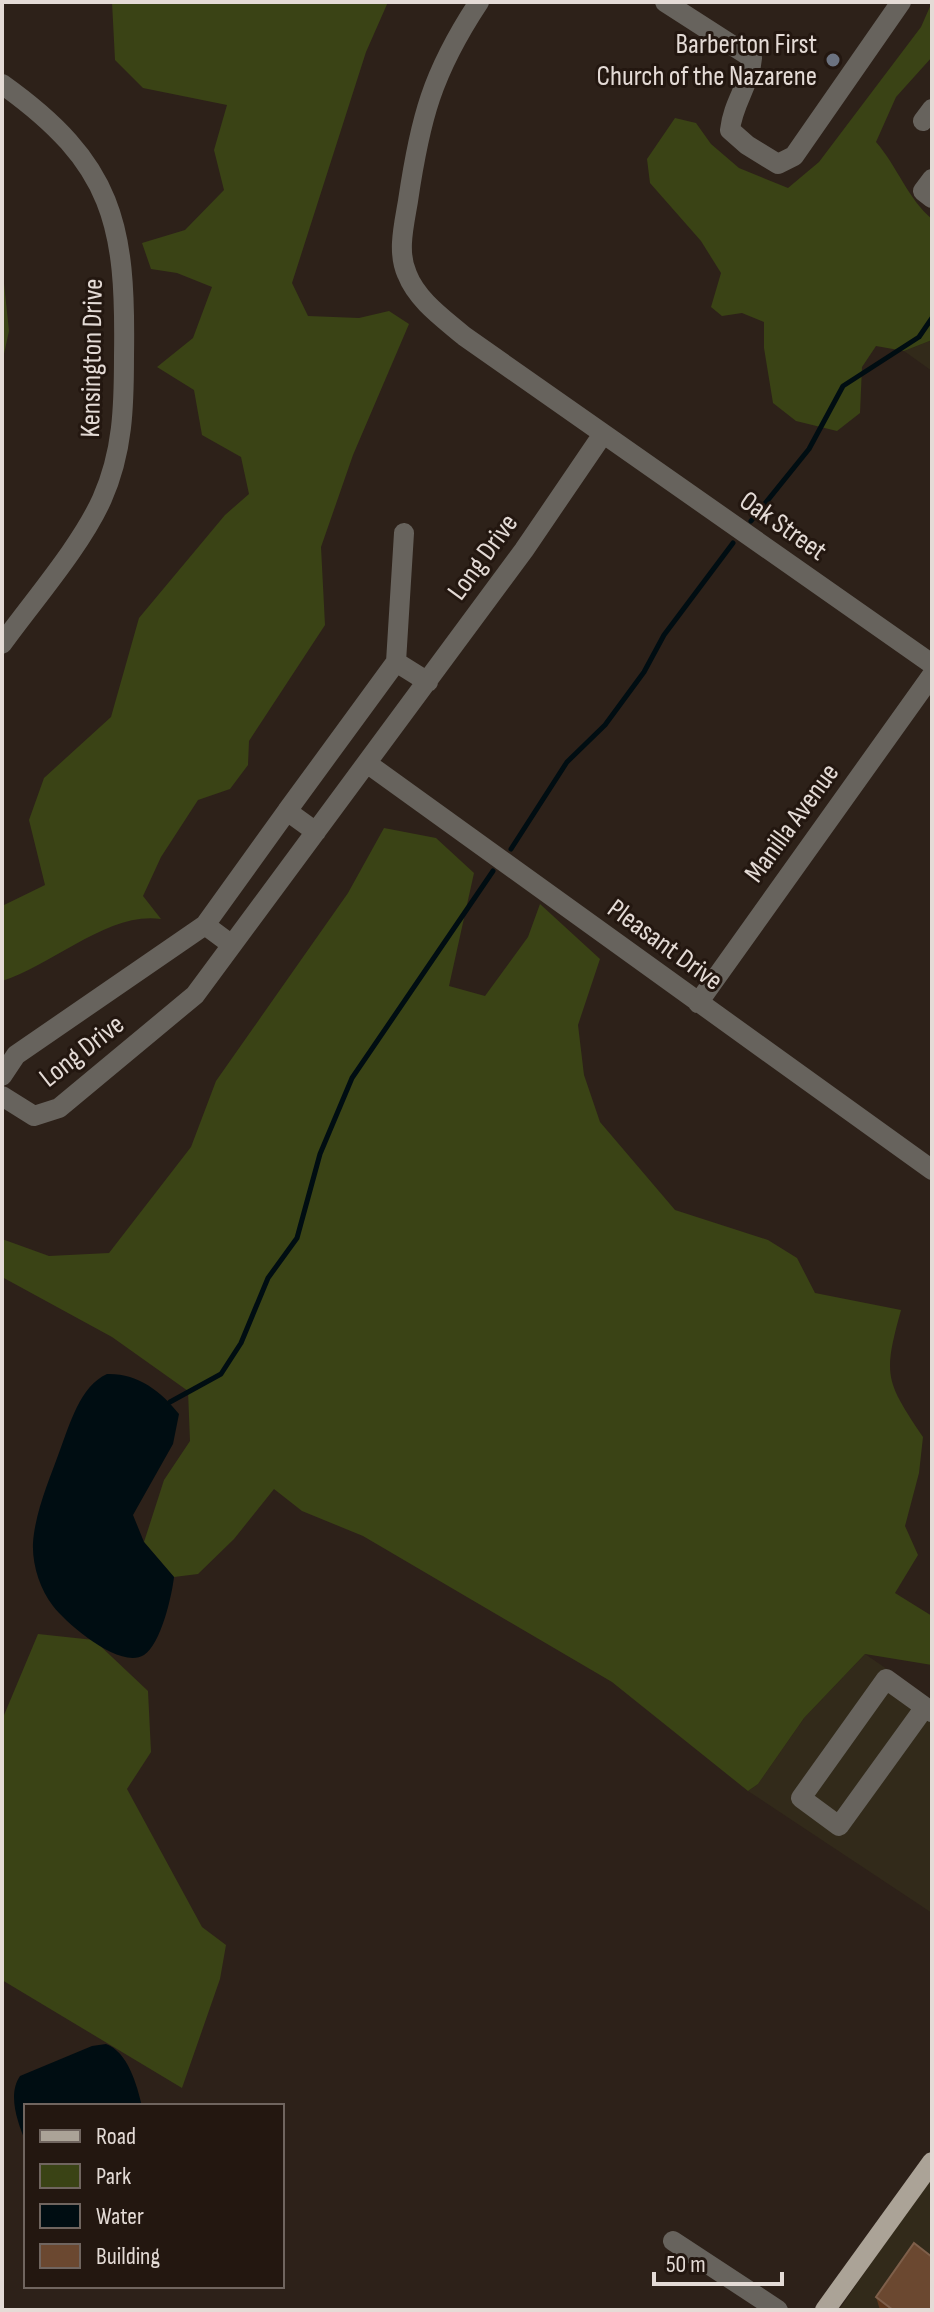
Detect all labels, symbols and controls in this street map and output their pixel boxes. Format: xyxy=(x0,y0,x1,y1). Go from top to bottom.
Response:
place label: Barberton First Church of the Nazarene xyxy=(596,28,817,93)
marker: Barberton First Church of the Nazarene xyxy=(824,51,842,69)
street label: Kensington Drive xyxy=(74,278,110,438)
street label: Oak Street xyxy=(733,484,833,568)
street label: Long Drive xyxy=(441,508,525,606)
street label: Manilla Avenue xyxy=(738,757,846,889)
street label: Pleasant Drive xyxy=(601,892,729,998)
street label: Long Drive xyxy=(33,1008,131,1094)
legend xyxy=(24,2104,284,2288)
text: Road xyxy=(96,2122,136,2151)
text: Park xyxy=(96,2162,131,2191)
text: Water xyxy=(96,2202,144,2231)
scale bar xyxy=(654,2236,782,2286)
text: Building xyxy=(96,2242,160,2271)
text: 50 m xyxy=(666,2250,706,2279)

